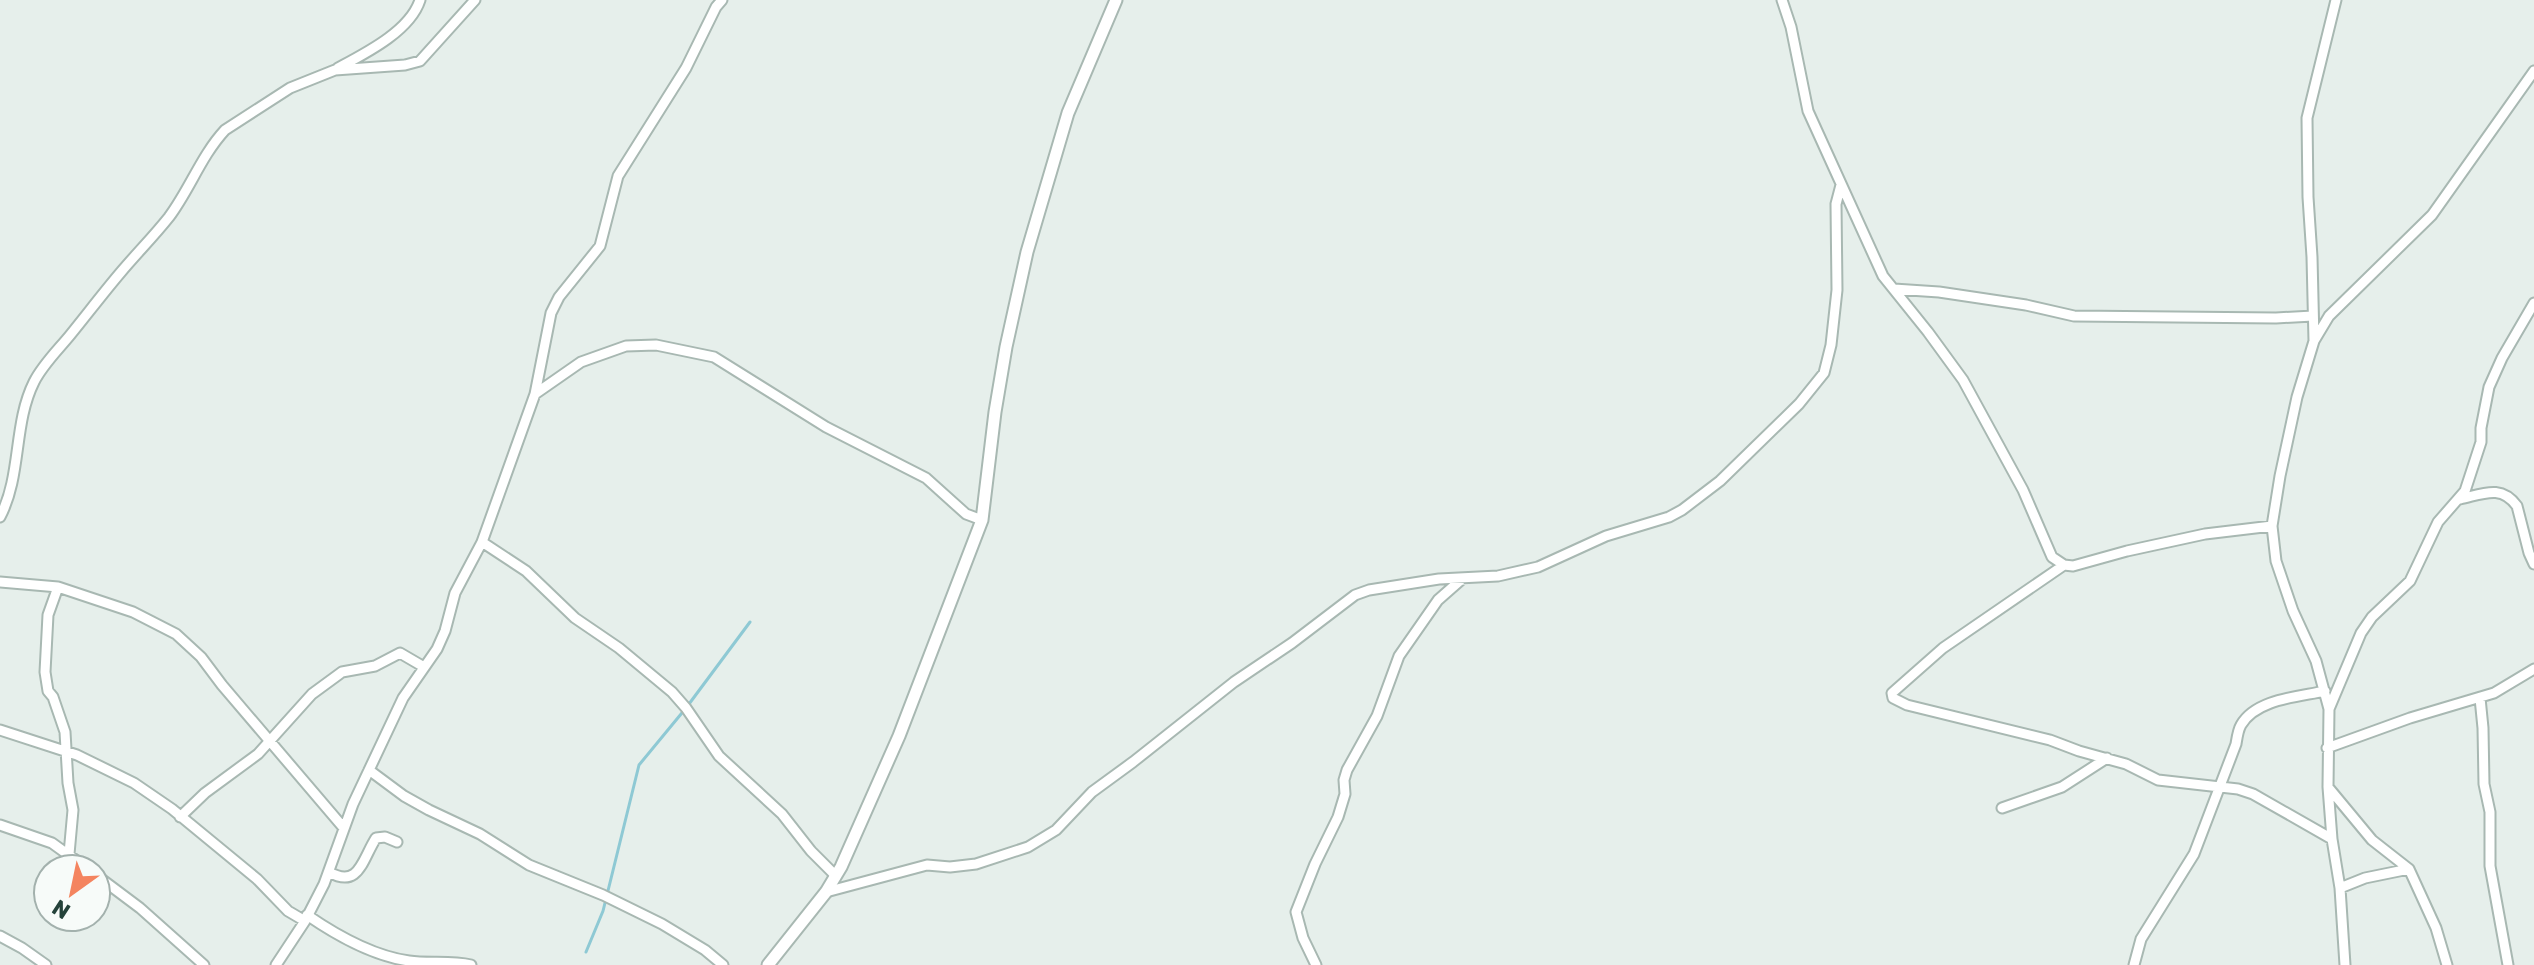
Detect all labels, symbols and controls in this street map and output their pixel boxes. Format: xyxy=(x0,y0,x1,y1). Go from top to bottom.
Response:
north arrow xyxy=(32,853,112,933)
text: N xyxy=(47,894,75,925)

